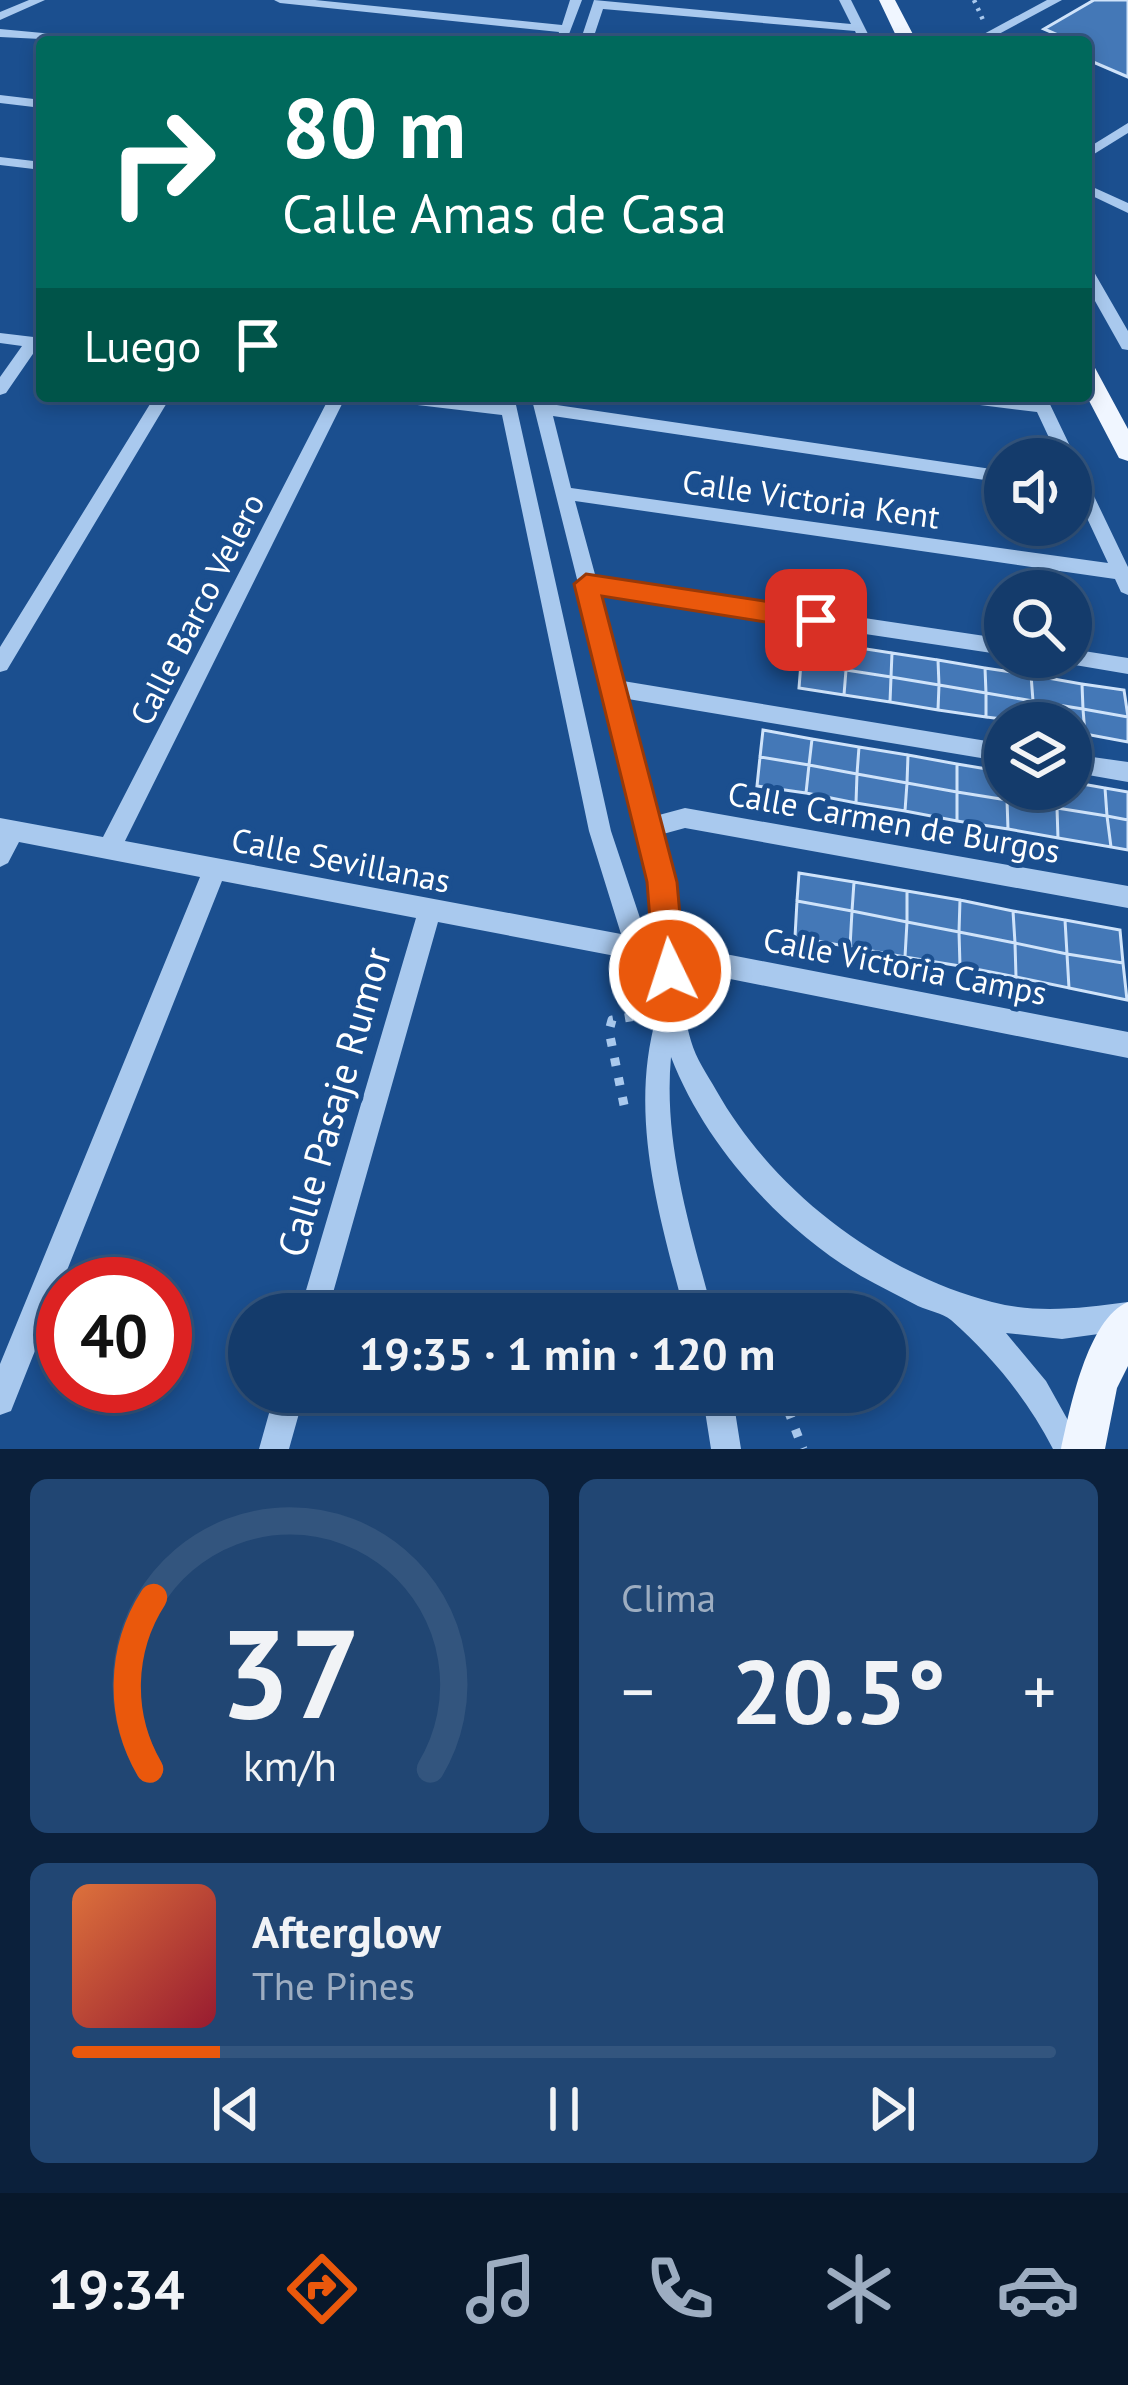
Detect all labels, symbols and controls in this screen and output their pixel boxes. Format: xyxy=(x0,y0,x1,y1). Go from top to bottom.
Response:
text: 80 m xyxy=(282,72,466,181)
icon: right xyxy=(84,84,240,240)
text: Calle Amas de Casa xyxy=(282,178,727,248)
icon: arrive xyxy=(225,312,291,378)
text: Luego xyxy=(84,316,201,374)
map controls xyxy=(984,438,1092,810)
button: sound xyxy=(984,438,1092,546)
street label: Calle Victoria Kent xyxy=(680,459,942,538)
street label: Calle Barco Velero xyxy=(120,485,274,732)
pin xyxy=(765,569,867,671)
button: search xyxy=(984,570,1092,678)
icon: arrive xyxy=(783,587,849,653)
button: layers xyxy=(984,702,1092,810)
street label: Calle Carmen de Burgos xyxy=(725,771,1064,872)
street label: Calle Sevillanas xyxy=(228,817,454,902)
position arrow xyxy=(607,908,733,1034)
street label: Calle Victoria Camps xyxy=(760,917,1051,1014)
street label: Calle Pasaje Rumor xyxy=(265,941,402,1263)
speed limit sign: 40 xyxy=(36,1257,192,1413)
text: 19:35 · 1 min · 120 m xyxy=(359,1324,775,1382)
text: Clima xyxy=(621,1572,716,1623)
text: 37 xyxy=(219,1591,360,1752)
text: 20.5° xyxy=(731,1632,946,1749)
text: − xyxy=(621,1648,654,1733)
text: + xyxy=(1023,1648,1056,1733)
text: km/h xyxy=(242,1737,337,1793)
text: Afterglow xyxy=(252,1902,441,1960)
text: The Pines xyxy=(252,1960,415,2011)
icon: previous xyxy=(203,2076,269,2142)
icon: pause xyxy=(531,2076,597,2142)
icon: next xyxy=(859,2076,925,2142)
icon: directions xyxy=(280,2247,364,2331)
icon: music xyxy=(459,2247,543,2331)
icon: phone xyxy=(638,2247,722,2331)
icon: climate xyxy=(817,2247,901,2331)
icon: car xyxy=(996,2247,1080,2331)
text: 19:34 xyxy=(48,2254,185,2324)

